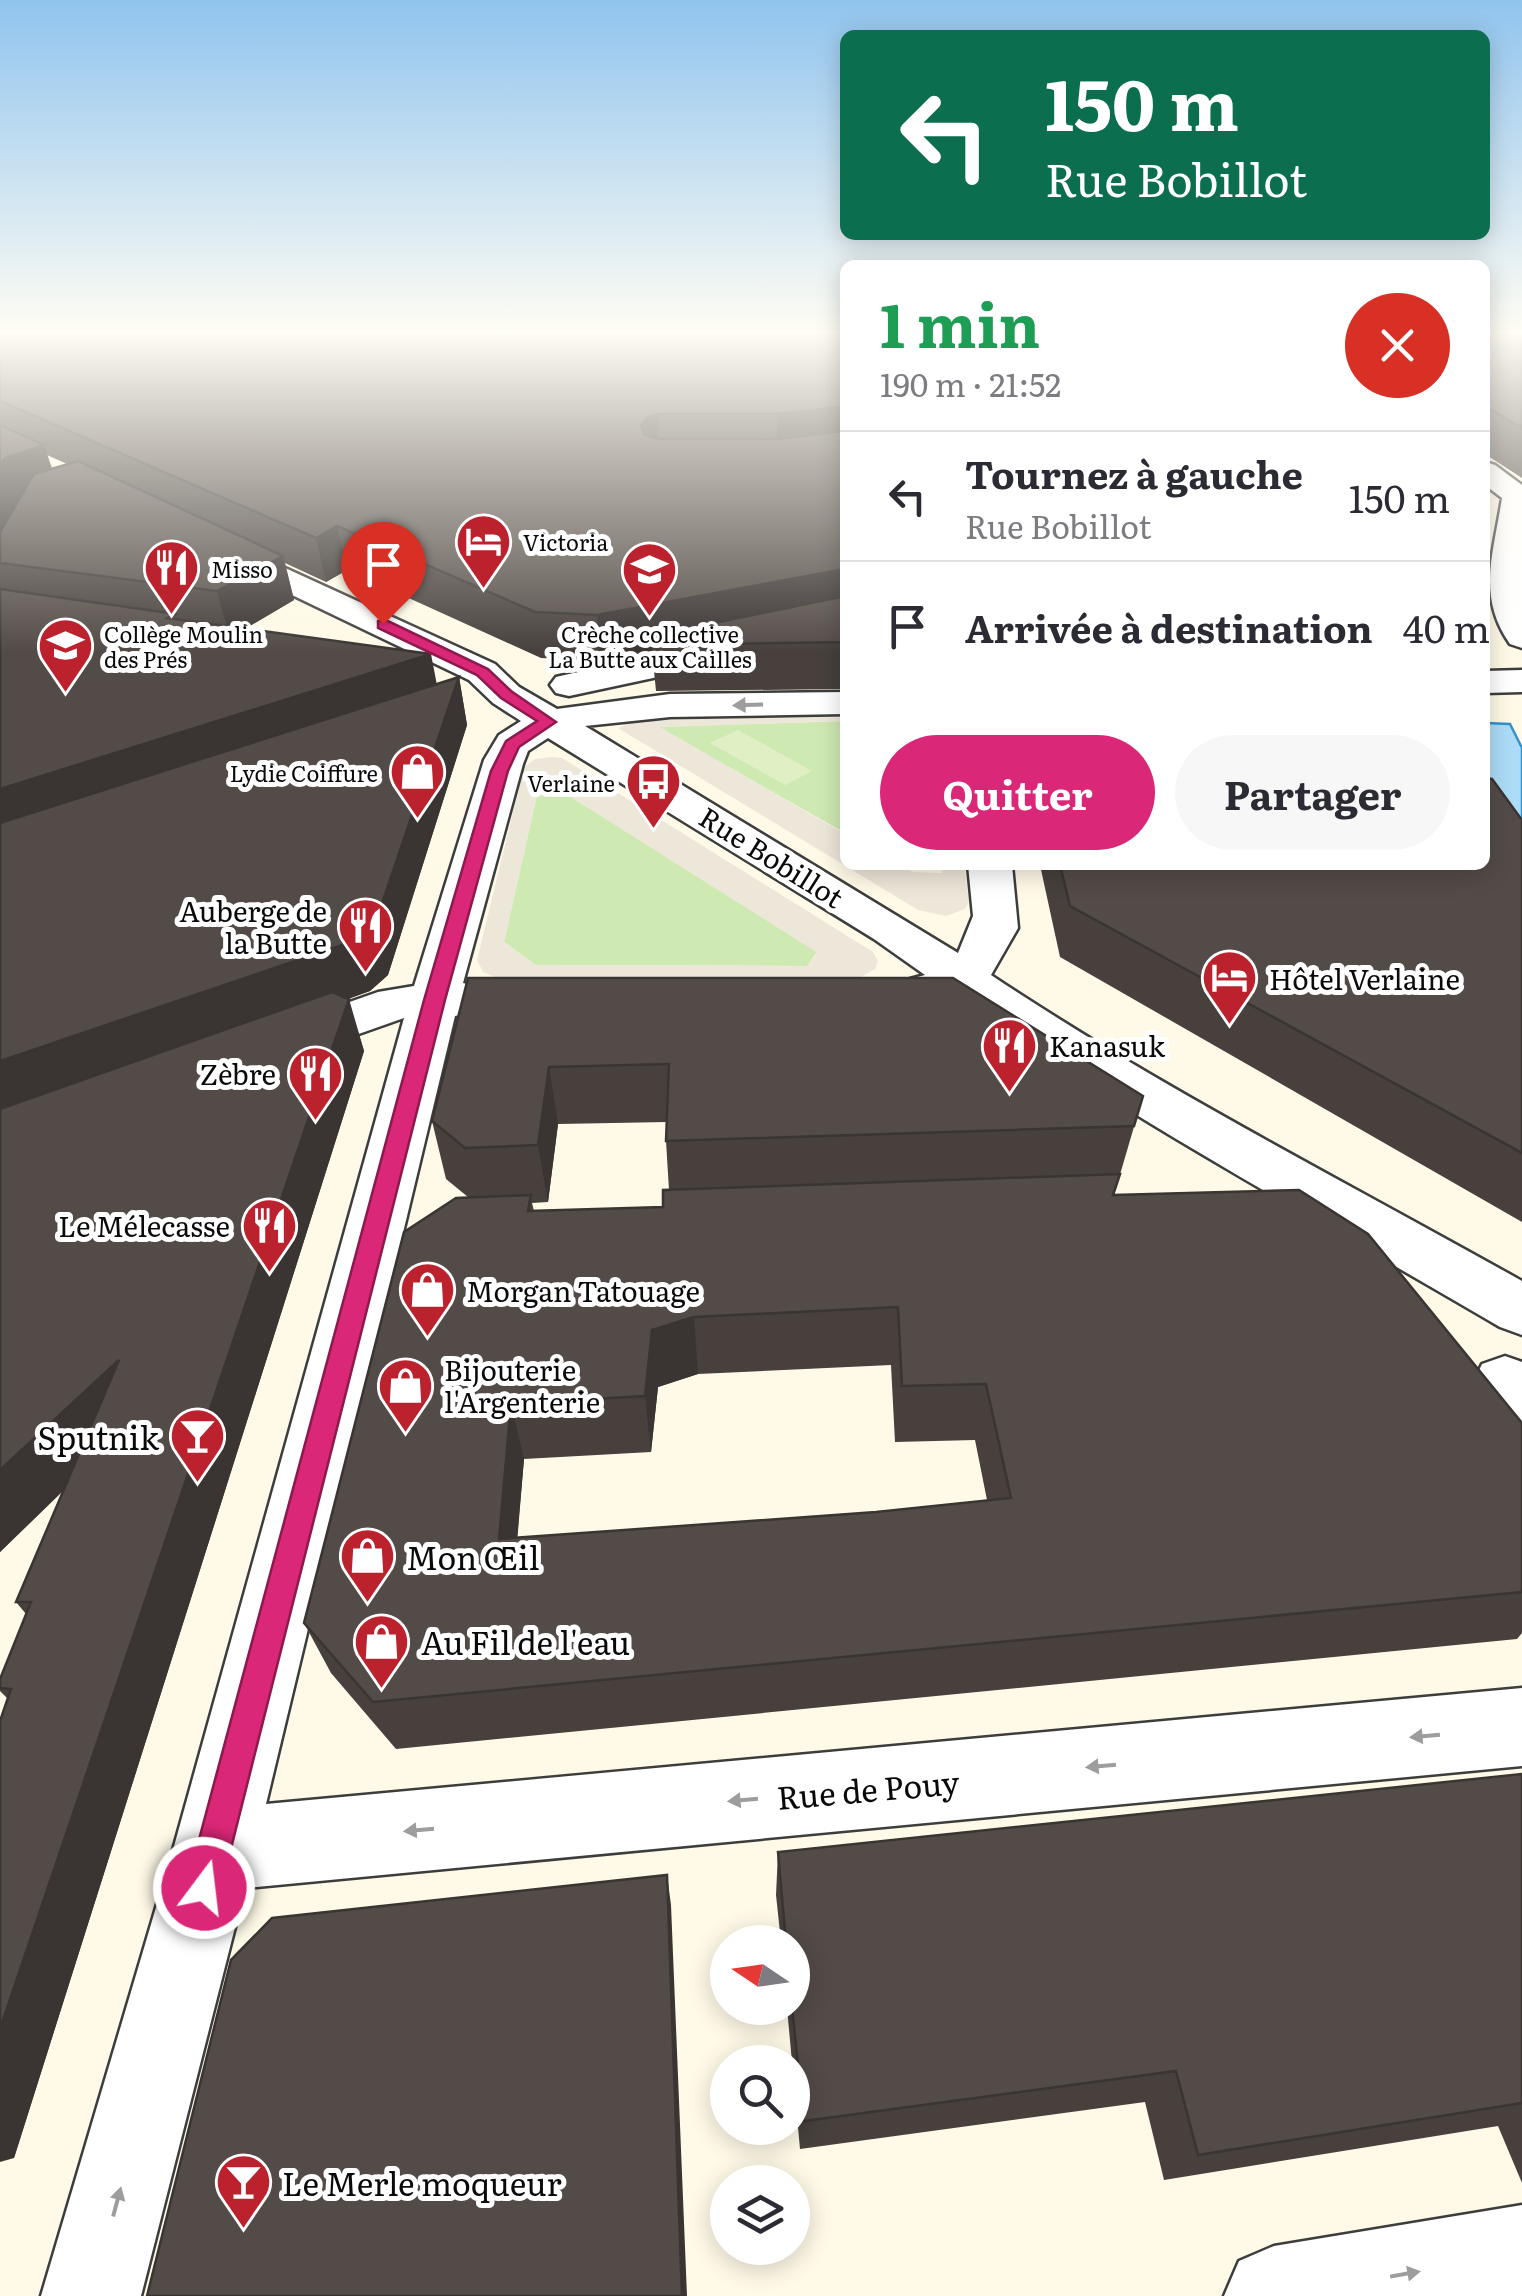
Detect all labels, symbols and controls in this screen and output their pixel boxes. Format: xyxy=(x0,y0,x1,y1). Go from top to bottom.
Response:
text: 150 m xyxy=(1045,49,1239,153)
icon: left xyxy=(880,70,1010,200)
text: Rue Bobillot xyxy=(1045,144,1307,211)
text: 1 min xyxy=(880,277,1040,366)
button: close xyxy=(1345,293,1450,398)
text: 190 m · 21:52 xyxy=(880,359,1061,407)
text: Tournez à gauche xyxy=(965,444,1303,501)
text: 150 m xyxy=(1349,468,1450,525)
icon: left xyxy=(880,469,935,524)
text: Rue Bobillot xyxy=(965,501,1151,549)
hotel icon: Victoria xyxy=(454,511,514,590)
pin xyxy=(341,522,426,625)
place label: Victoria xyxy=(523,525,608,558)
icon: arrive xyxy=(356,537,411,592)
restaurant icon: Misso xyxy=(142,538,202,617)
school or university icon: Crèche collective La Butte aux Cailles xyxy=(620,540,680,619)
place label: Misso xyxy=(211,552,273,585)
text: Arrivée à destination xyxy=(965,598,1373,655)
text: 40 m xyxy=(1403,598,1490,655)
icon: arrive xyxy=(880,599,935,654)
school or university icon: Collège Moulin des Prés xyxy=(35,616,95,695)
place label: Collège Moulin des Prés xyxy=(104,617,263,675)
place label: Crèche collective La Butte aux Cailles xyxy=(548,617,752,675)
one-way arrow xyxy=(731,698,763,714)
button: Quitter xyxy=(880,735,1155,850)
button: Partager xyxy=(1175,735,1450,850)
shop icon: Lydie Coiffure xyxy=(387,742,447,821)
bus stop icon: Verlaine xyxy=(624,752,684,831)
place label: Lydie Coiffure xyxy=(230,756,378,789)
place label: Verlaine xyxy=(527,766,615,799)
street label: Rue Bobillot xyxy=(692,795,853,917)
place label: Auberge de la Butte xyxy=(179,889,327,963)
restaurant icon: Auberge de la Butte xyxy=(336,896,396,975)
hotel icon: Hôtel Verlaine xyxy=(1200,948,1260,1027)
place label: Hôtel Verlaine xyxy=(1269,957,1460,999)
restaurant icon: Kanasuk xyxy=(980,1015,1040,1094)
place label: Kanasuk xyxy=(1049,1024,1166,1066)
restaurant icon: Zèbre xyxy=(285,1043,345,1122)
place label: Zèbre xyxy=(200,1052,276,1094)
restaurant icon: Le Mélecasse xyxy=(239,1195,299,1274)
place label: Le Mélecasse xyxy=(58,1204,230,1246)
shop icon: Morgan Tatouage xyxy=(397,1260,457,1339)
place label: Morgan Tatouage xyxy=(466,1269,700,1311)
place label: Bijouterie l'Argenterie xyxy=(444,1348,600,1422)
shop icon: Bijouterie l'Argenterie xyxy=(375,1355,435,1434)
bar icon: Sputnik xyxy=(168,1406,228,1485)
place label: Sputnik xyxy=(37,1412,160,1460)
shop icon: Mon Œil xyxy=(337,1526,397,1605)
place label: Mon Œil xyxy=(406,1532,539,1580)
shop icon: Au Fil de l'eau xyxy=(352,1611,412,1690)
place label: Au Fil de l'eau xyxy=(421,1617,630,1665)
one-way arrow xyxy=(1409,1728,1440,1744)
street label: Rue de Pouy xyxy=(775,1756,962,1820)
one-way arrow xyxy=(1085,1759,1117,1775)
one-way arrow xyxy=(726,1792,758,1808)
one-way arrow xyxy=(403,1822,435,1838)
position arrow xyxy=(152,1836,256,1940)
north arrow xyxy=(710,1925,810,2025)
map controls xyxy=(710,1925,810,2265)
button: search xyxy=(710,2045,810,2145)
bar icon: Le Merle moqueur xyxy=(213,2152,273,2231)
place label: Le Merle moqueur xyxy=(282,2158,562,2206)
button: layers xyxy=(710,2165,810,2265)
one-way arrow xyxy=(109,2186,125,2217)
one-way arrow xyxy=(1390,2266,1421,2281)

